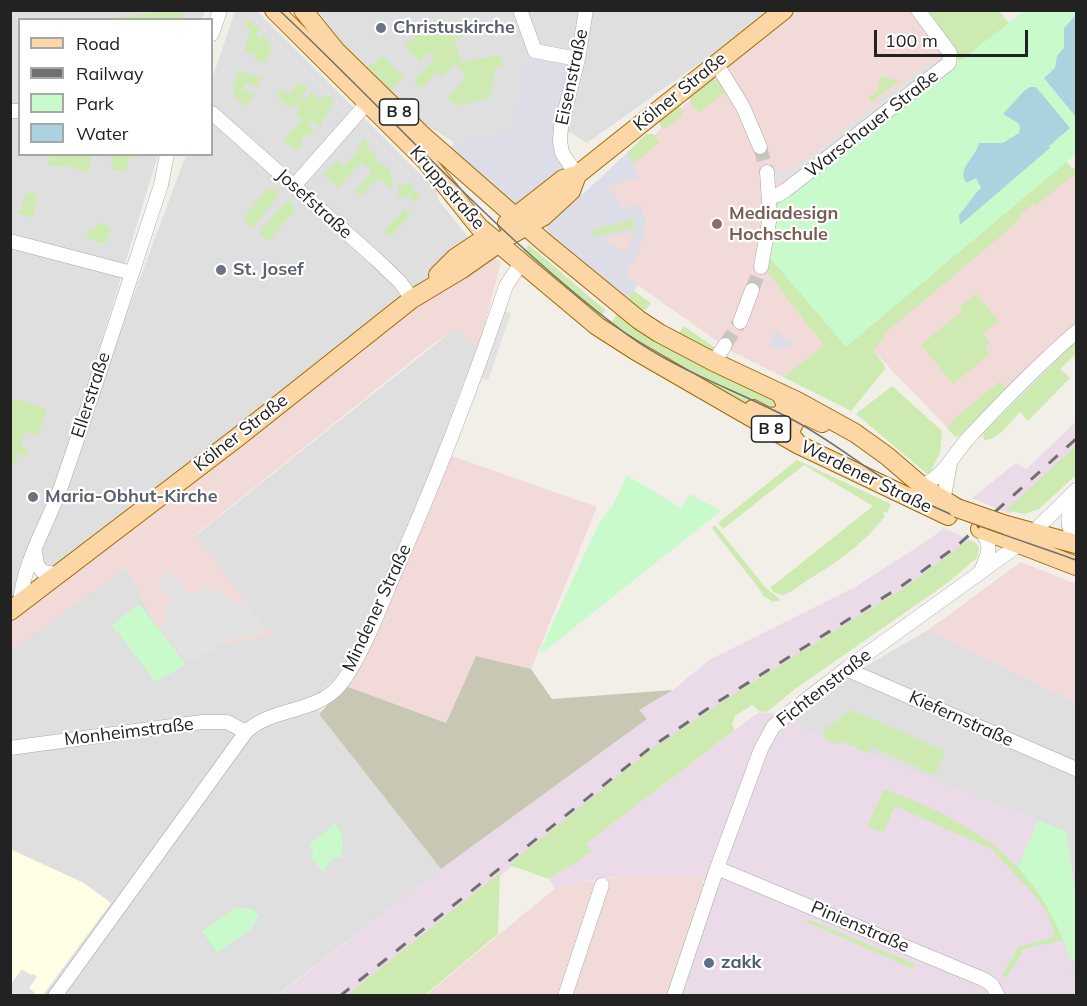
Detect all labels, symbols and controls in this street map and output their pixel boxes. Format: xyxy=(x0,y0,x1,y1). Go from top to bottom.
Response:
place label: Christuskirche xyxy=(393,17,515,39)
legend xyxy=(18,18,213,156)
scale bar xyxy=(877,18,1032,56)
marker: Christuskirche xyxy=(374,21,388,35)
street label: Eisenstraße xyxy=(551,27,593,127)
text: 100 m xyxy=(885,29,938,52)
text: Road xyxy=(76,32,120,55)
street label: Kölner Straße xyxy=(629,48,731,136)
text: Railway xyxy=(76,62,144,85)
street label: Warschauer Straße xyxy=(801,65,943,183)
text: Park xyxy=(76,92,114,115)
road number: B 8 xyxy=(380,99,418,125)
text: Water xyxy=(76,122,128,145)
street label: Kruppstraße xyxy=(405,142,489,234)
street label: Josefstraße xyxy=(272,164,356,244)
place label: Mediadesign Hochschule xyxy=(729,203,838,246)
marker: Mediadesign Hochschule xyxy=(710,217,724,231)
place label: St. Josef xyxy=(233,259,304,281)
marker: St. Josef xyxy=(214,263,228,277)
street label: Ellerstraße xyxy=(67,349,115,441)
street label: Kölner Straße xyxy=(190,390,292,476)
road number: B 8 xyxy=(752,416,790,442)
street label: Werdener Straße xyxy=(797,436,935,518)
place label: Maria-Obhut-Kirche xyxy=(45,486,218,508)
marker: Maria-Obhut-Kirche xyxy=(26,490,40,504)
street label: Mindener Straße xyxy=(338,541,416,675)
street label: Fichtenstraße xyxy=(772,644,876,732)
street label: Kiefernstraße xyxy=(906,686,1016,752)
street label: Monheimstraße xyxy=(63,713,195,751)
street label: Pinienstraße xyxy=(808,897,912,957)
place label: zakk xyxy=(721,952,761,974)
marker: zakk xyxy=(702,956,716,970)

